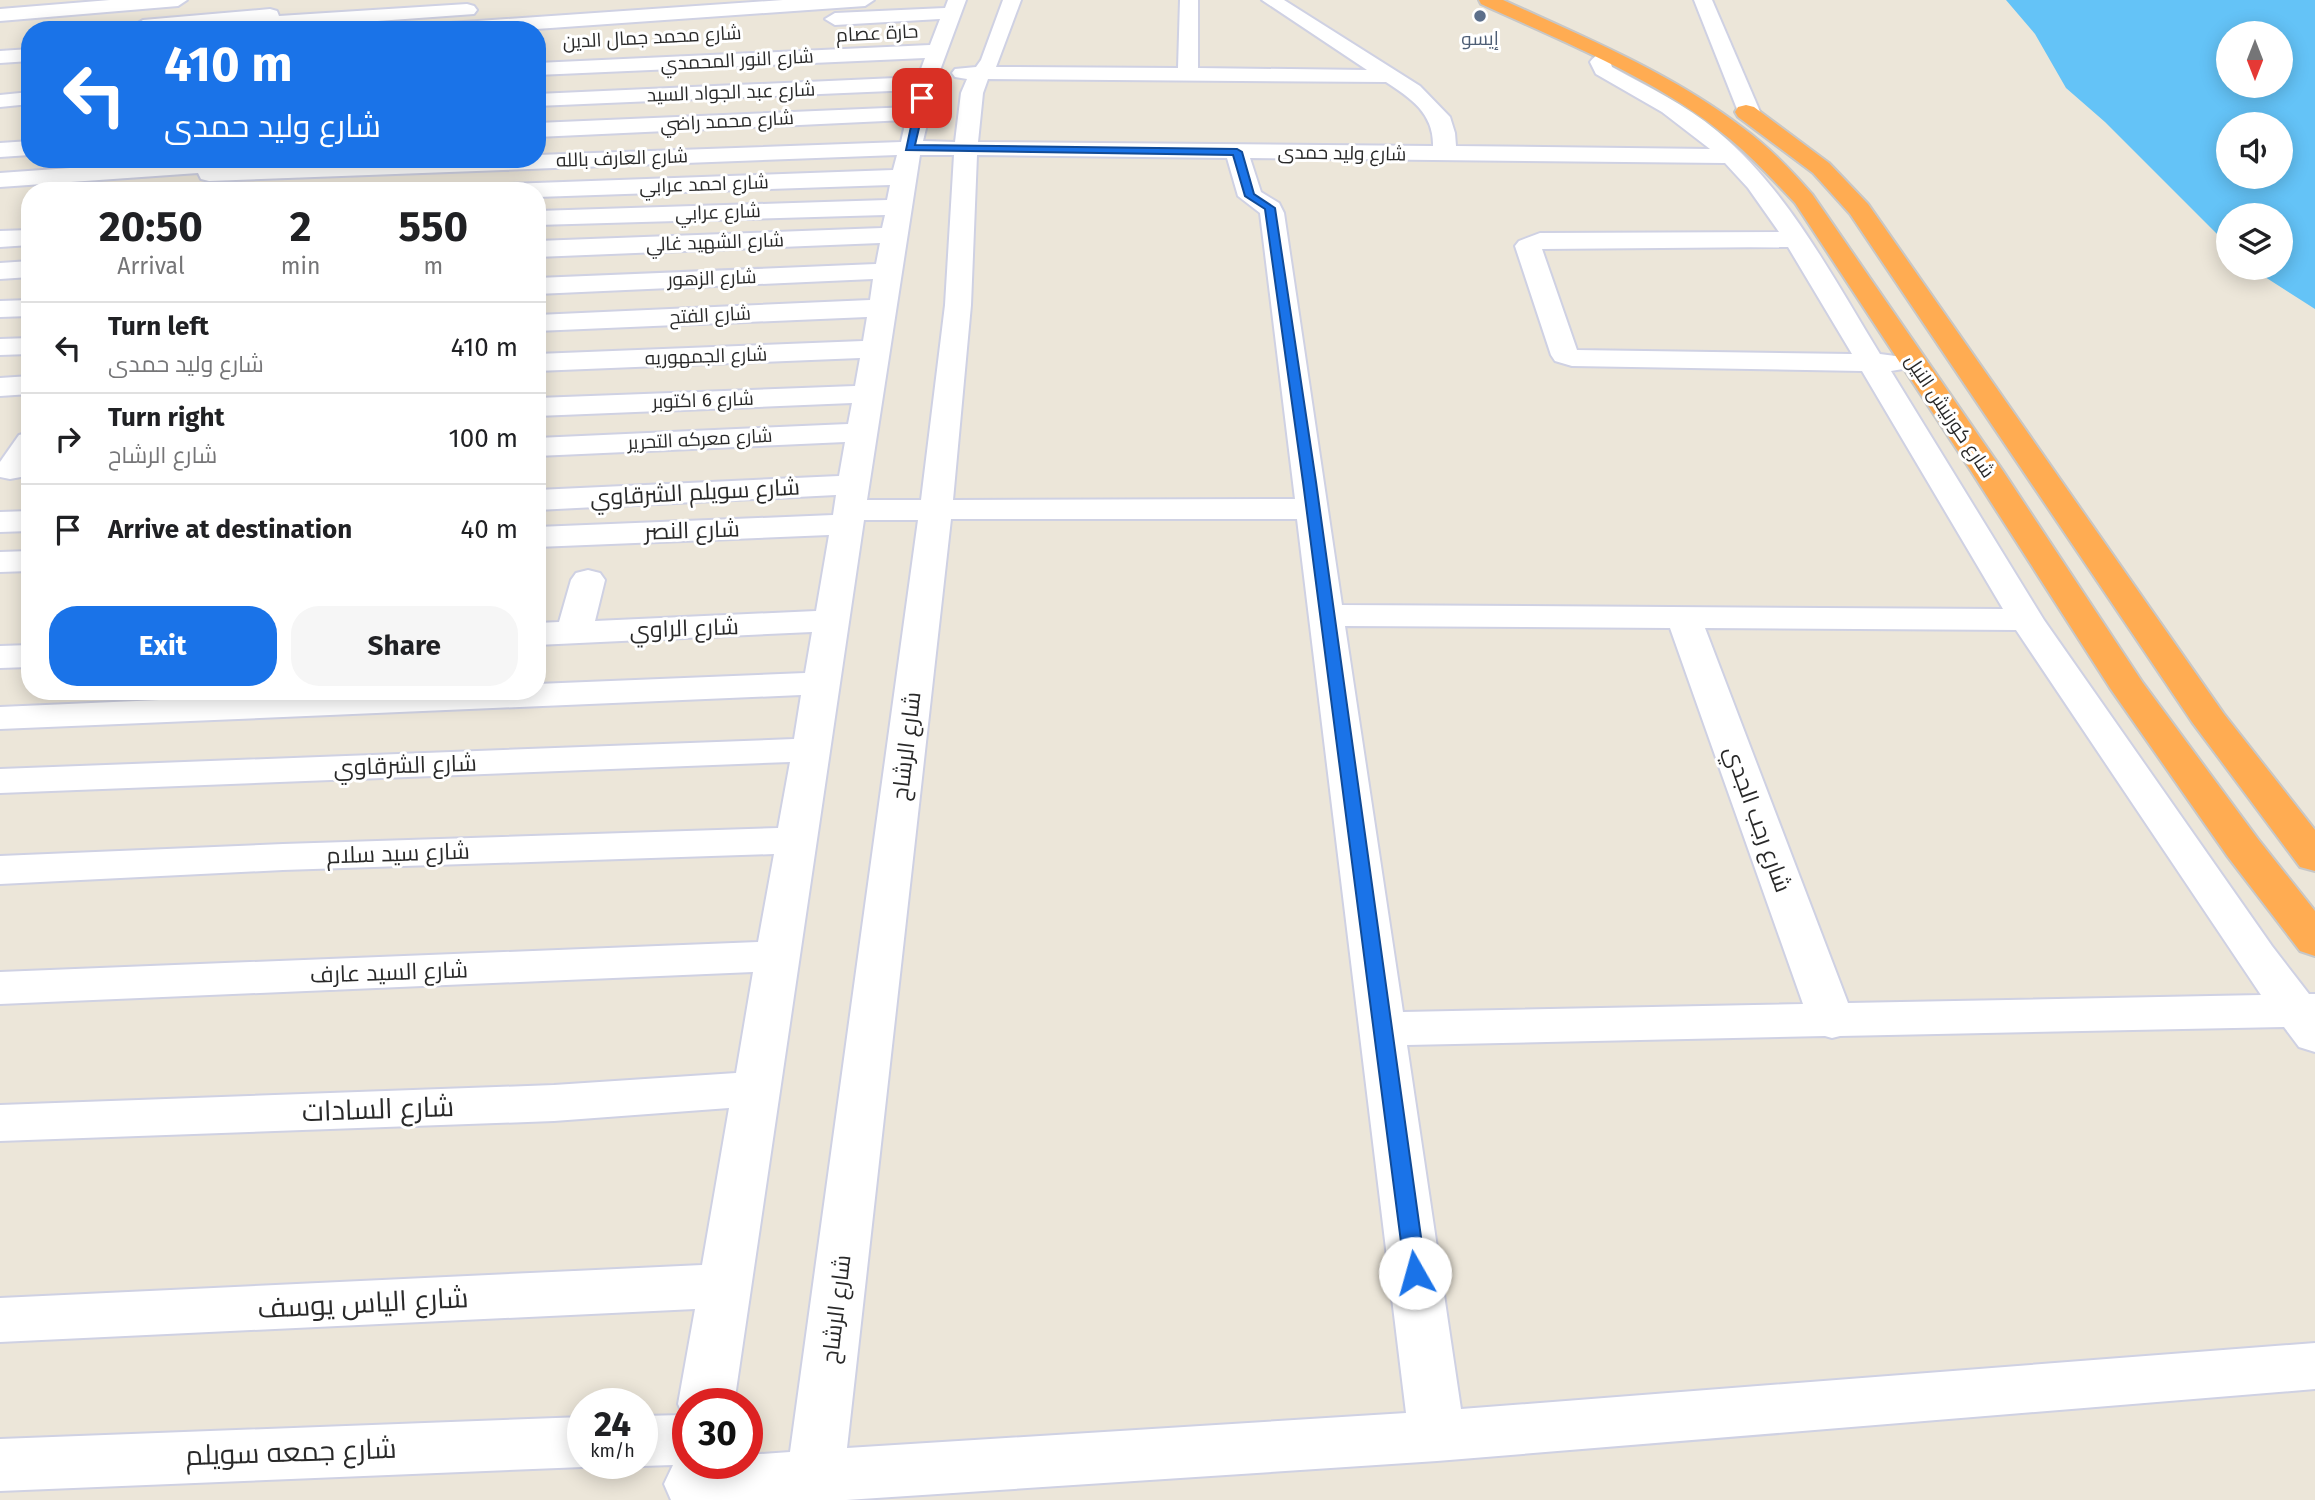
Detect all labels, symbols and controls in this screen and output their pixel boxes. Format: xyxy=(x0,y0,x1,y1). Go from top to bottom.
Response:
marker: إيسو xyxy=(1472,8,1488,24)
street label: حارة عصام xyxy=(835,19,919,49)
street label: شارع محمد جمال الدين xyxy=(562,21,742,55)
north arrow xyxy=(2216,21,2292,98)
map controls xyxy=(2216,21,2293,280)
place label: إيسو xyxy=(1461,27,1499,50)
text: 410 m xyxy=(164,35,293,94)
street label: شارع النور المحمدي xyxy=(660,45,814,78)
icon: left xyxy=(49,49,140,140)
pin xyxy=(892,68,952,128)
street label: شارع عبد الجواد السيد xyxy=(646,78,816,108)
icon: arrive xyxy=(903,79,941,117)
street label: شارع محمد راضي xyxy=(660,106,795,139)
text: شارع وليد حمدى xyxy=(164,107,381,145)
button: sound xyxy=(2216,112,2293,189)
street label: شارع وليد حمدى xyxy=(1277,140,1407,168)
street label: شارع العارف بالله xyxy=(556,144,689,174)
street label: شارع احمد عرابي xyxy=(639,170,769,201)
street label: شارع عرابي xyxy=(675,199,761,228)
text: 20:50 xyxy=(99,202,203,252)
text: 2 xyxy=(290,202,312,252)
text: 550 xyxy=(399,202,468,252)
button: layers xyxy=(2216,203,2293,280)
street label: شارع الشهيد غالي xyxy=(646,228,785,259)
text: Arrival xyxy=(117,252,185,280)
text: min xyxy=(281,252,321,280)
text: m xyxy=(423,252,443,280)
street label: شارع الزهور xyxy=(666,265,757,293)
street label: شارع الفتح xyxy=(669,301,752,331)
text: Turn left xyxy=(108,311,209,342)
icon: left xyxy=(49,329,87,367)
text: 410 m xyxy=(451,332,518,363)
street label: شارع الجمهوريه xyxy=(644,342,768,372)
text: شارع وليد حمدى xyxy=(108,350,264,378)
street label: شارع كورنيش النيل xyxy=(1899,350,2000,483)
street label: شارع 6 اكتوبر xyxy=(651,387,754,415)
text: Turn right xyxy=(108,402,225,433)
icon: right xyxy=(49,420,87,458)
text: 100 m xyxy=(449,423,518,454)
street label: شارع معركه التحرير xyxy=(626,424,773,456)
text: شارع الرشاح xyxy=(108,441,217,469)
street label: شارع سويلم الشرقاوي xyxy=(589,473,801,515)
icon: arrive xyxy=(49,511,87,549)
text: Arrive at destination xyxy=(108,514,352,545)
text: 40 m xyxy=(460,514,518,545)
street label: شارع النصر xyxy=(642,514,740,548)
button: Exit xyxy=(49,606,277,686)
button: Share xyxy=(291,606,518,686)
street label: شارع الراوي xyxy=(629,612,739,648)
street label: شارع الرشاح xyxy=(885,690,929,802)
street label: شارع رجب الجدي xyxy=(1715,742,1797,897)
street label: شارع الشرقاوي xyxy=(333,749,477,785)
street label: شارع سيد سلام xyxy=(326,837,470,871)
street label: شارع السيد عارف xyxy=(309,955,469,991)
street label: شارع السادات xyxy=(301,1090,455,1130)
position arrow xyxy=(1378,1236,1452,1310)
street label: شارع الرشاح xyxy=(815,1253,859,1365)
street label: شارع الياس يوسف xyxy=(257,1281,469,1327)
speed limit sign: 30 xyxy=(672,1388,763,1479)
text: 24 xyxy=(594,1403,631,1445)
street label: شارع جمعه سويلم xyxy=(185,1432,397,1475)
text: km/h xyxy=(590,1440,635,1462)

